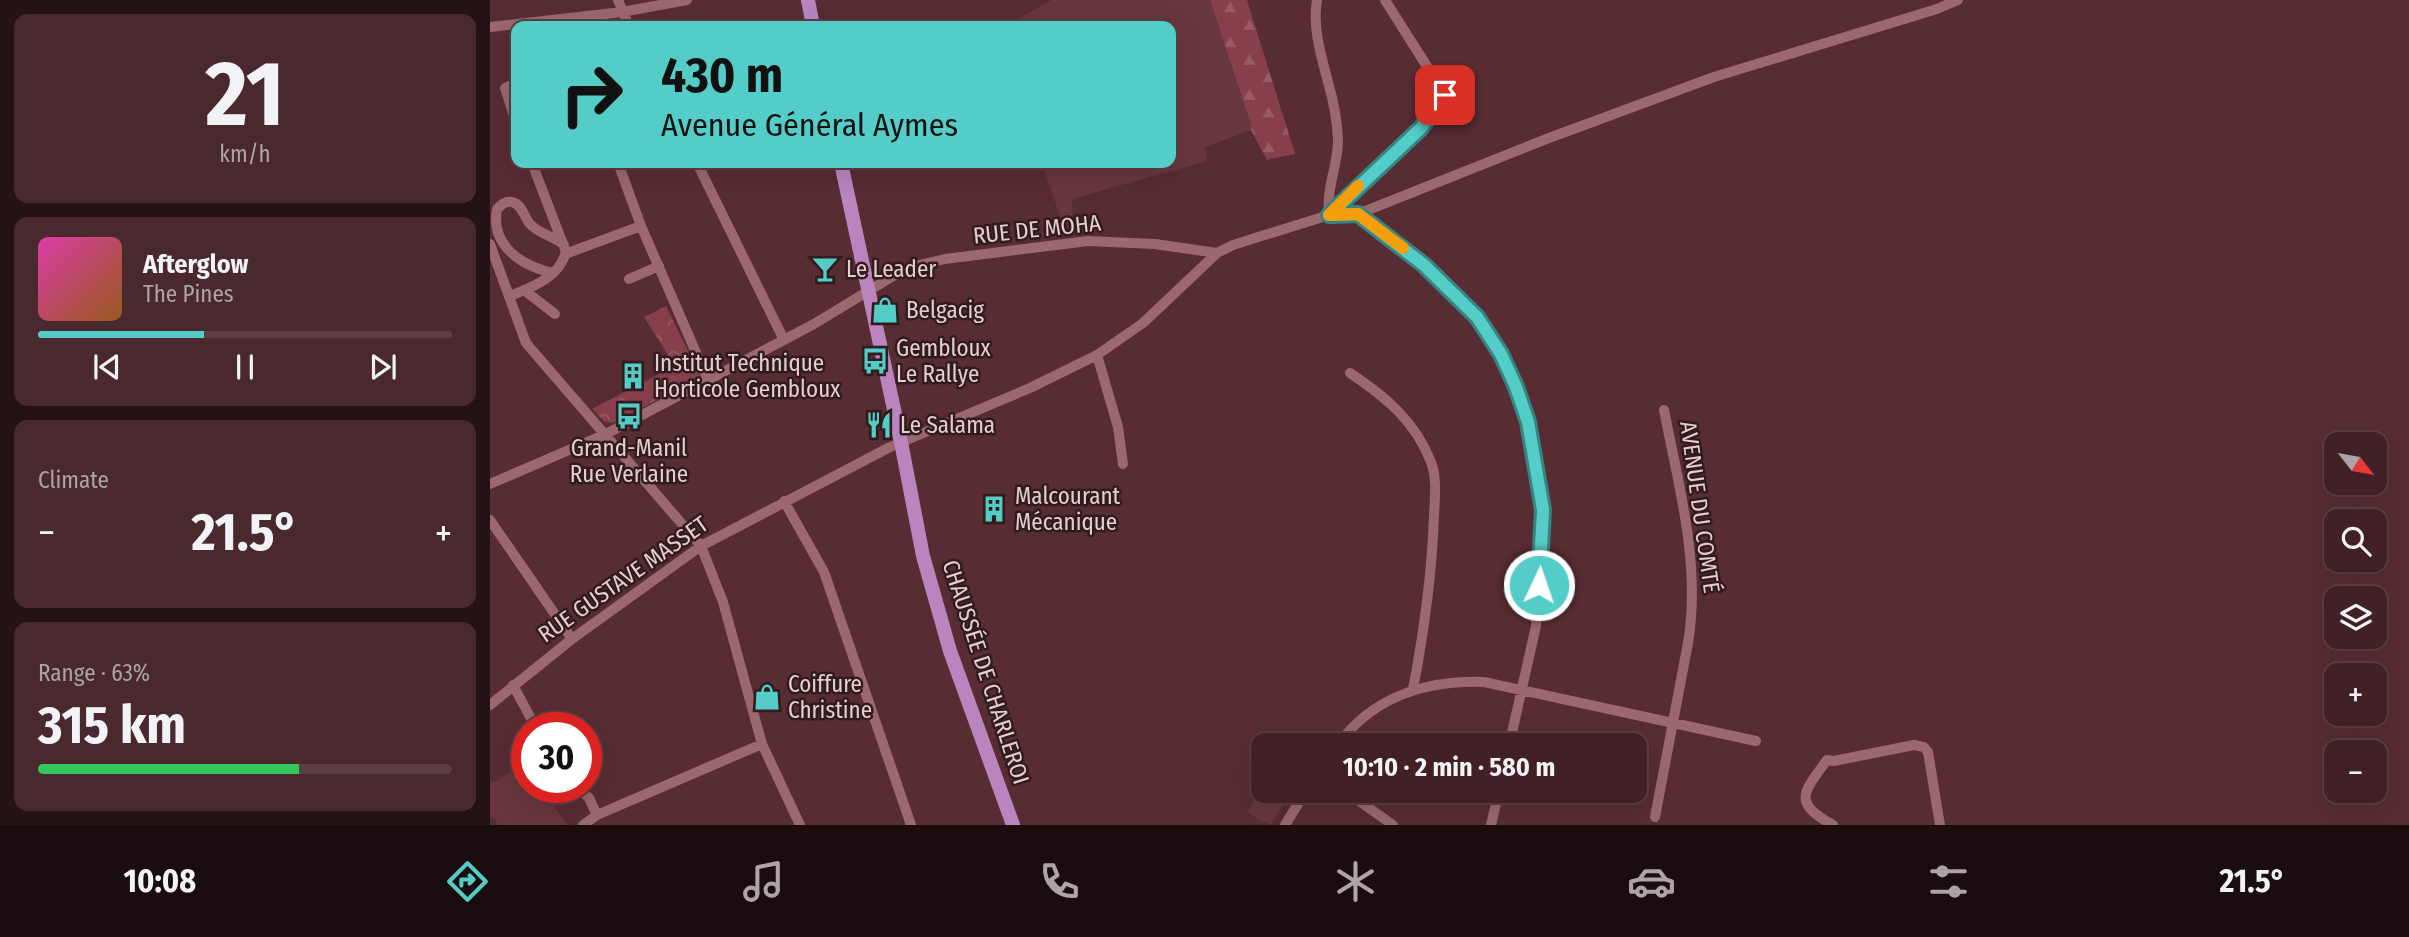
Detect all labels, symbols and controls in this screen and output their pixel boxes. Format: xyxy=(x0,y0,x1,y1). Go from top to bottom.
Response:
text: 21 xyxy=(205,40,285,149)
text: 430 m xyxy=(661,46,783,105)
icon: right xyxy=(546,49,637,140)
pin xyxy=(1415,65,1475,125)
icon: arrive xyxy=(1426,76,1464,114)
text: Avenue Général Aymes xyxy=(661,106,958,144)
text: km/h xyxy=(219,140,271,168)
street label: RUE DE MOHA xyxy=(972,208,1102,250)
text: Afterglow xyxy=(143,249,248,280)
bar icon: Le Leader xyxy=(810,254,840,284)
place label: Le Leader xyxy=(846,255,936,283)
text: The Pines xyxy=(143,280,234,308)
shop icon: Belgacig xyxy=(870,295,900,325)
place label: Belgacig xyxy=(906,296,984,324)
place label: Gembloux Le Rallye xyxy=(896,334,991,388)
bus stop icon: Gembloux Le Rallye xyxy=(860,346,890,376)
icon: previous xyxy=(88,348,126,386)
icon: pause xyxy=(226,348,264,386)
icon: next xyxy=(364,348,402,386)
place label: Institut Technique Horticole Gembloux xyxy=(654,349,840,403)
building icon: Institut Technique Horticole Gembloux xyxy=(618,361,648,391)
bus stop icon: Grand-Manil Rue Verlaine xyxy=(614,401,644,431)
restaurant icon: Le Salama xyxy=(864,410,894,440)
place label: Le Salama xyxy=(900,411,995,439)
street label: AVENUE DU COMTÉ xyxy=(1674,419,1727,595)
north arrow xyxy=(2324,432,2387,495)
map controls xyxy=(2324,432,2387,803)
place label: Grand-Manil Rue Verlaine xyxy=(570,434,688,488)
text: Climate xyxy=(38,466,109,494)
place label: Malcourant Mécanique xyxy=(1015,482,1121,536)
building icon: Malcourant Mécanique xyxy=(979,494,1009,524)
text: 21.5° xyxy=(191,501,298,564)
button: search xyxy=(2324,509,2387,572)
text: − xyxy=(38,510,55,556)
text: + xyxy=(435,510,452,556)
street label: RUE GUSTAVE MASSET xyxy=(533,510,714,648)
position arrow xyxy=(1502,548,1576,622)
street label: CHAUSSÉE DE CHARLEROI xyxy=(937,556,1036,788)
button: layers xyxy=(2324,586,2387,649)
text: Range · 63% xyxy=(38,659,150,687)
button: + xyxy=(2324,663,2387,726)
place label: Coiffure Christine xyxy=(788,670,872,724)
shop icon: Coiffure Christine xyxy=(752,682,782,712)
text: 315 km xyxy=(38,694,186,757)
speed limit sign: 30 xyxy=(511,712,602,803)
button: − xyxy=(2324,740,2387,803)
text: 10:10 · 2 min · 580 m xyxy=(1343,752,1555,783)
icon: directions xyxy=(443,857,492,906)
icon: music xyxy=(739,857,788,906)
icon: phone xyxy=(1035,857,1084,906)
icon: climate xyxy=(1331,857,1380,906)
icon: car xyxy=(1627,857,1676,906)
icon: filters xyxy=(1924,857,1973,906)
text: 10:08 xyxy=(124,862,196,900)
text: 21.5° xyxy=(2220,862,2285,900)

